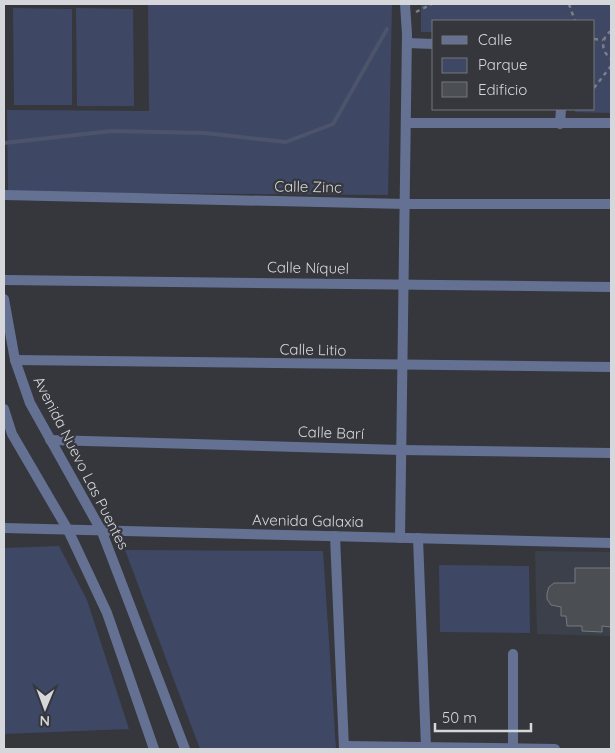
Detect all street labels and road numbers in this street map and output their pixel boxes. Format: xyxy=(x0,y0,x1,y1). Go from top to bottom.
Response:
street label: Calle Zinc xyxy=(274,176,342,197)
street label: Calle Níquel xyxy=(267,257,349,278)
street label: Calle Litio xyxy=(279,339,347,360)
street label: Avenida Nuevo Las Puentes xyxy=(29,373,133,553)
street label: Calle Barí xyxy=(298,422,365,443)
street label: Avenida Galaxia xyxy=(252,510,364,531)

